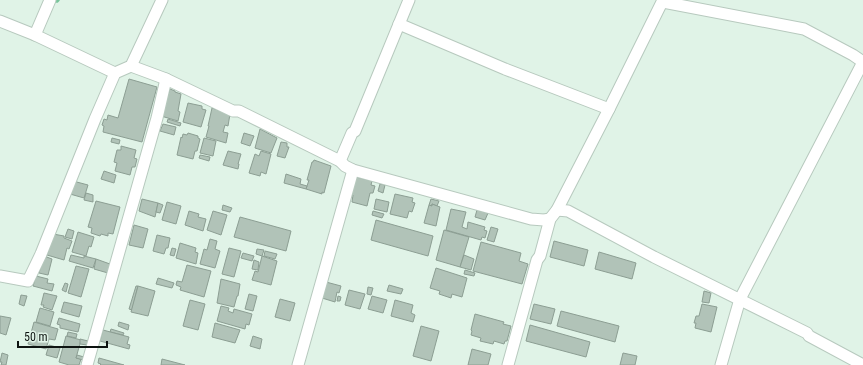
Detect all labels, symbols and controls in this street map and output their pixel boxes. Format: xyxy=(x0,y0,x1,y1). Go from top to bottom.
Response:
scale bar xyxy=(18,323,107,349)
text: 50 m xyxy=(24,330,48,344)

